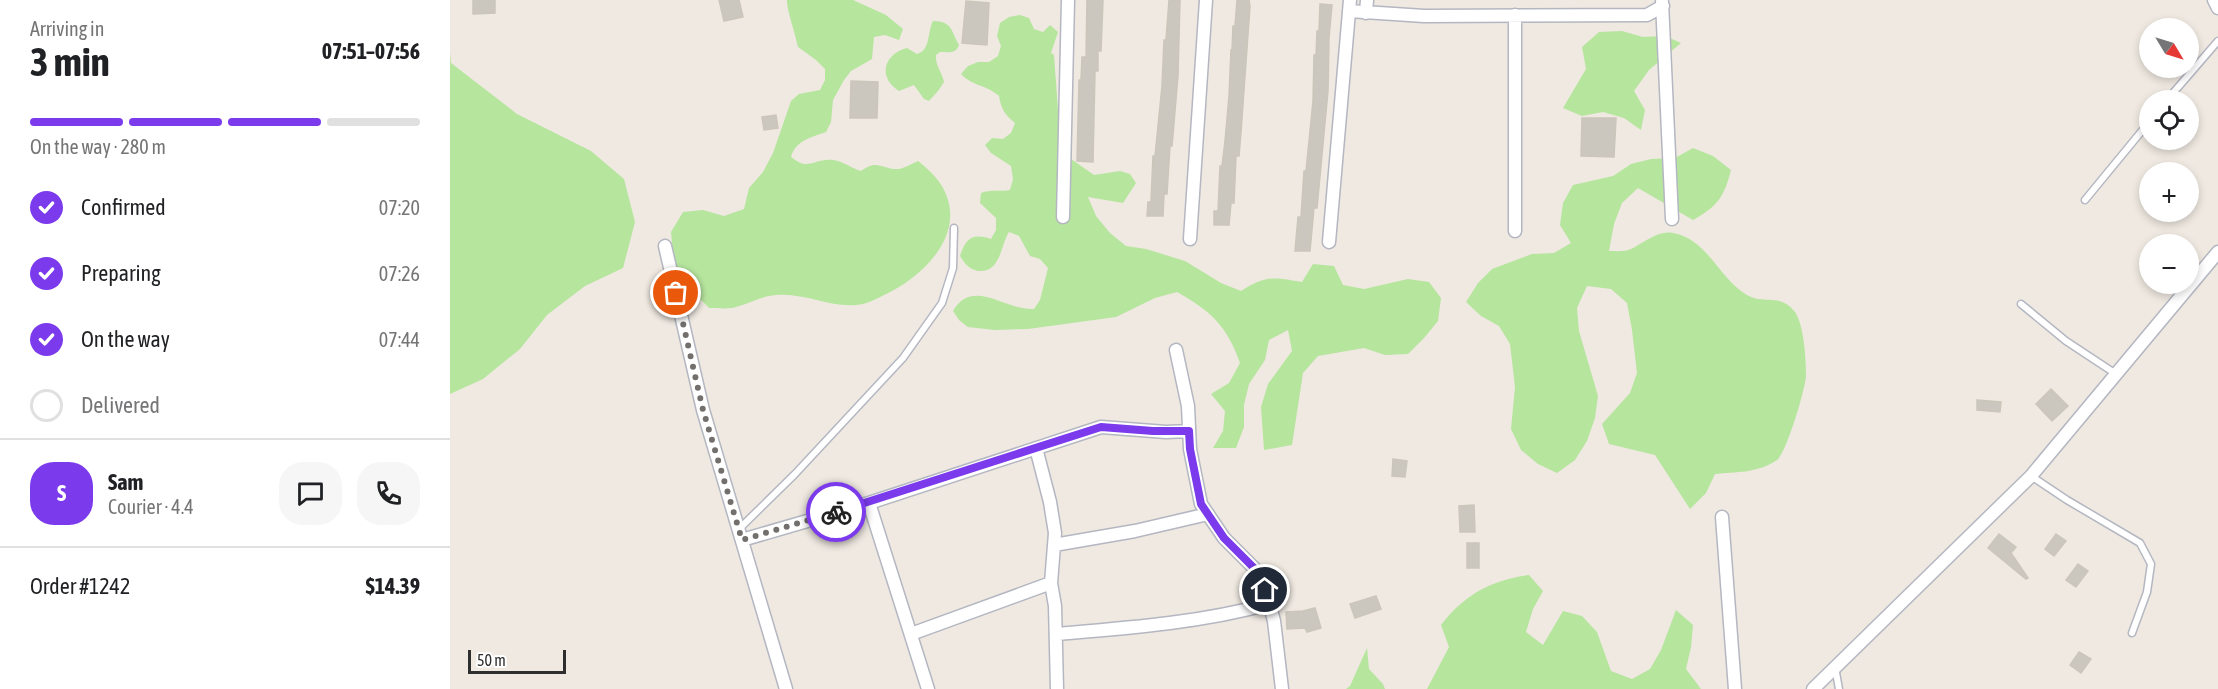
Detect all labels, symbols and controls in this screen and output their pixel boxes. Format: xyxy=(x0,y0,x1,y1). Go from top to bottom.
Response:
text: Arriving in xyxy=(30,17,104,40)
north arrow xyxy=(2139,18,2199,78)
map controls xyxy=(2139,18,2199,294)
text: 07:51–07:56 xyxy=(322,38,420,64)
text: 3 min xyxy=(30,40,110,84)
button: locate xyxy=(2139,90,2199,150)
text: On the way · 280 m xyxy=(30,135,166,158)
button: + xyxy=(2139,162,2199,222)
icon: check xyxy=(30,191,63,224)
text: Confirmed xyxy=(81,194,166,220)
text: 07:20 xyxy=(379,196,420,219)
button: − xyxy=(2139,234,2199,294)
icon: check xyxy=(30,257,63,290)
text: Preparing xyxy=(81,260,161,286)
text: 07:26 xyxy=(379,262,420,285)
pin xyxy=(650,267,701,318)
icon: bag xyxy=(659,276,692,309)
icon: check xyxy=(30,323,63,356)
text: On the way xyxy=(81,326,170,352)
text: 07:44 xyxy=(379,328,420,351)
text: Delivered xyxy=(81,392,160,418)
button: chat xyxy=(279,462,342,525)
button: phone xyxy=(357,462,420,525)
text: Sam xyxy=(108,469,143,495)
text: S xyxy=(57,480,66,506)
courier xyxy=(806,482,866,542)
text: Courier · 4.4 xyxy=(108,495,194,518)
icon: bike xyxy=(820,496,853,529)
pin xyxy=(1239,564,1290,615)
text: Order #1242 xyxy=(30,573,130,599)
text: $14.39 xyxy=(365,573,420,599)
icon: home xyxy=(1248,573,1281,606)
scale bar xyxy=(468,647,566,674)
text: 50 m xyxy=(477,651,506,669)

